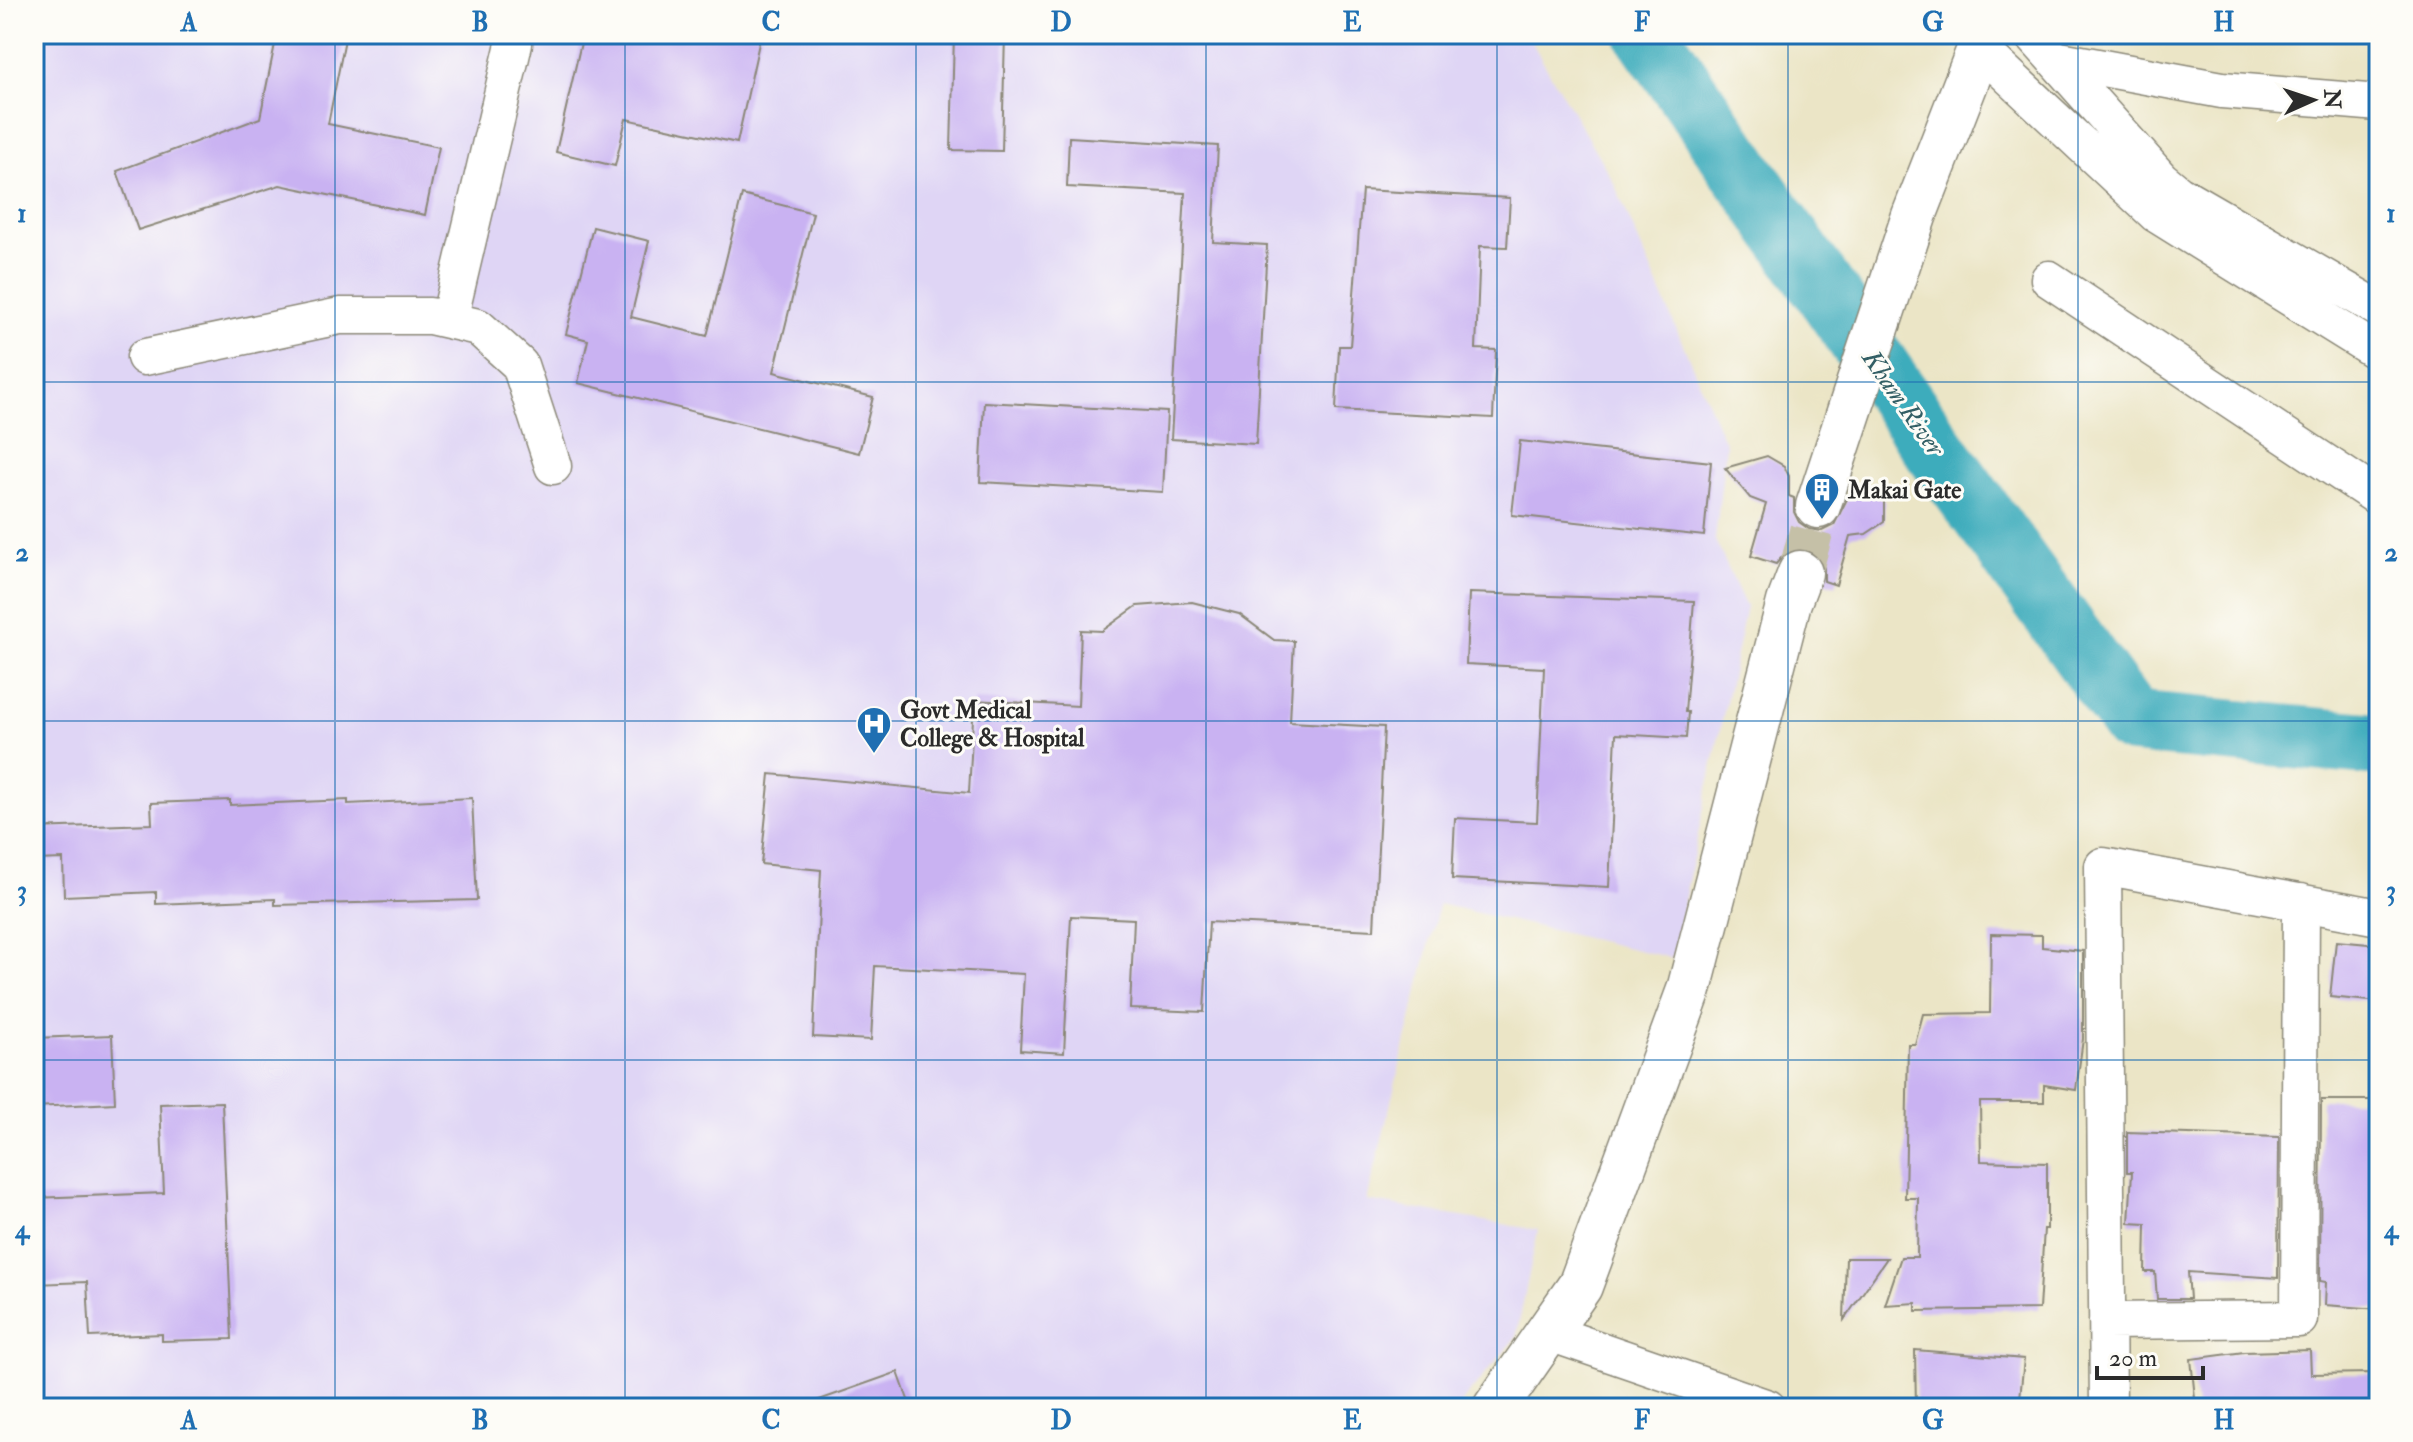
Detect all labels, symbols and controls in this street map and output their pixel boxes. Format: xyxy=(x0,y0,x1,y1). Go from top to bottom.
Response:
text: A xyxy=(180,7,198,39)
text: B xyxy=(471,7,489,39)
text: C xyxy=(761,7,781,39)
text: D xyxy=(1050,7,1072,39)
text: E xyxy=(1343,7,1362,39)
text: F xyxy=(1634,7,1651,39)
text: G xyxy=(1922,7,1944,39)
text: H xyxy=(2213,7,2235,39)
north arrow xyxy=(2273,60,2353,140)
text: N xyxy=(2317,87,2346,110)
text: 1 xyxy=(17,198,27,230)
text: 1 xyxy=(2386,198,2396,230)
water label: Kham River xyxy=(1854,342,1952,463)
building icon: Makai Gate xyxy=(1803,471,1841,521)
place label: Makai Gate xyxy=(1847,475,1961,506)
text: 2 xyxy=(15,537,29,569)
text: 2 xyxy=(2384,537,2398,569)
place label: Govt Medical College & Hospital xyxy=(900,695,1085,754)
hospital icon: Govt Medical College & Hospital xyxy=(855,705,893,755)
text: 3 xyxy=(17,875,27,907)
text: 3 xyxy=(2386,875,2396,907)
text: 4 xyxy=(14,1214,31,1246)
text: 4 xyxy=(2383,1214,2400,1246)
scale bar xyxy=(2097,1330,2203,1380)
text: 20 m xyxy=(2109,1343,2158,1374)
text: A xyxy=(180,1405,198,1437)
text: B xyxy=(471,1405,489,1437)
text: C xyxy=(761,1405,781,1437)
text: D xyxy=(1050,1405,1072,1437)
text: E xyxy=(1343,1405,1362,1437)
text: F xyxy=(1634,1405,1651,1437)
text: G xyxy=(1922,1405,1944,1437)
text: H xyxy=(2213,1405,2235,1437)

